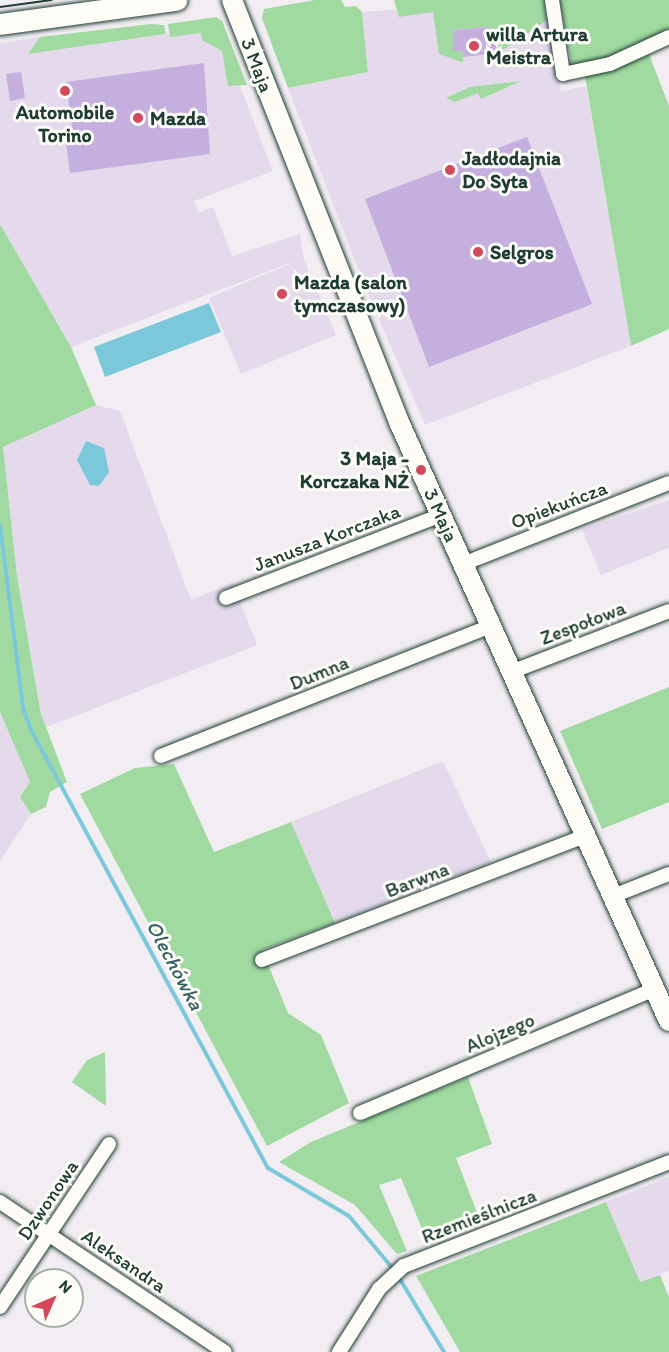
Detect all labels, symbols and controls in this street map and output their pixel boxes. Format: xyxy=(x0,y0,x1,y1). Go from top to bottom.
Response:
place label: willa Artura Meistra xyxy=(486,22,587,69)
street label: 3 Maja xyxy=(236,34,278,96)
marker: willa Artura Meistra xyxy=(467,39,481,53)
marker: Automobile Torino xyxy=(58,84,72,98)
place label: Automobile Torino xyxy=(16,100,114,147)
place label: Mazda xyxy=(150,106,206,130)
marker: Mazda xyxy=(131,111,145,125)
place label: Jadłodajnia Do Syta xyxy=(462,146,561,193)
marker: Jadłodajnia Do Syta xyxy=(443,163,457,177)
place label: Selgros xyxy=(490,240,554,264)
marker: Selgros xyxy=(471,245,485,259)
place label: Mazda (salon tymczasowy) xyxy=(294,270,407,317)
marker: Mazda (salon tymczasowy) xyxy=(275,287,289,301)
place label: 3 Maja - Korczaka NŻ xyxy=(300,446,409,493)
marker: 3 Maja - Korczaka NŻ xyxy=(414,463,428,477)
street label: Opiekuńcza xyxy=(507,476,611,534)
street label: 3 Maja xyxy=(419,484,463,546)
street label: Janusza Korczaka xyxy=(250,499,404,577)
street label: Zespołowa xyxy=(537,596,629,650)
street label: Dumna xyxy=(286,650,352,696)
street label: Barwna xyxy=(382,857,452,903)
water label: Olechówka xyxy=(141,916,209,1014)
street label: Alojzego xyxy=(462,1008,538,1058)
street label: Dzwonowa xyxy=(12,1155,84,1245)
street label: Rzemieślnicza xyxy=(418,1183,540,1249)
street label: Aleksandra xyxy=(77,1224,171,1298)
north arrow xyxy=(24,1268,84,1328)
text: N xyxy=(55,1276,76,1297)

